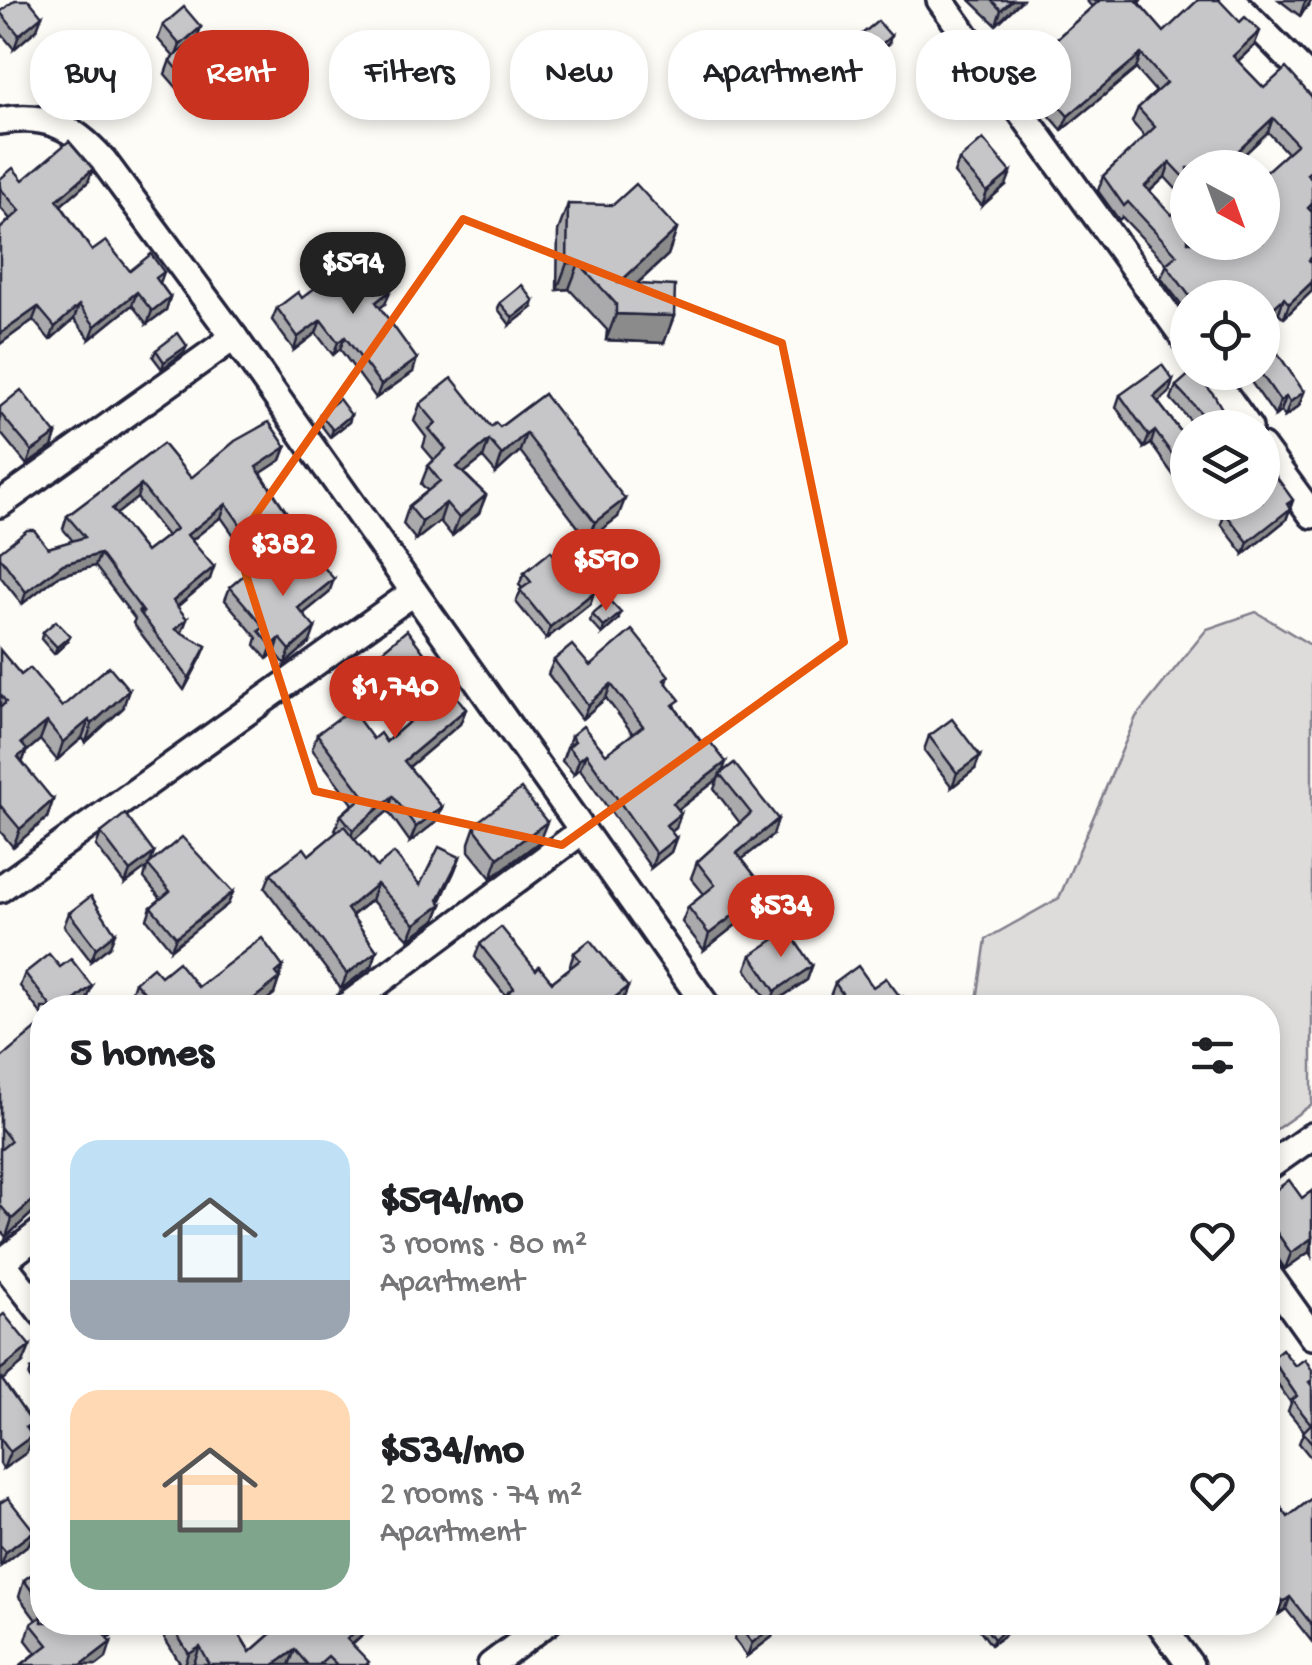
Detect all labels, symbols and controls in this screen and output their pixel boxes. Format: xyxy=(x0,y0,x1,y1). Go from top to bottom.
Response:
chip: Buy xyxy=(30,30,152,120)
chip: Rent xyxy=(172,30,309,120)
chip: Filters xyxy=(329,30,490,120)
chip: New xyxy=(510,30,648,120)
chip: Apartment xyxy=(668,30,896,120)
chip: House xyxy=(916,30,1071,120)
north arrow xyxy=(1170,150,1280,260)
map controls xyxy=(1170,150,1280,520)
pin: $594 xyxy=(294,232,412,317)
text: $594 xyxy=(322,245,384,283)
button: locate xyxy=(1170,280,1280,390)
button: layers xyxy=(1170,410,1280,520)
pin: $382 xyxy=(224,514,342,599)
text: $382 xyxy=(251,527,315,565)
pin: $590 xyxy=(547,529,665,614)
text: $590 xyxy=(573,542,639,580)
pin: $1,740 xyxy=(314,656,476,741)
text: $1,740 xyxy=(351,669,439,707)
pin: $534 xyxy=(722,875,840,960)
text: $534 xyxy=(750,888,812,926)
icon: filters xyxy=(1185,1028,1240,1083)
text: 5 homes xyxy=(70,1031,213,1080)
text: $594/mo xyxy=(380,1178,524,1227)
icon: home xyxy=(150,1180,270,1300)
icon: heart xyxy=(1185,1213,1240,1268)
text: 3 rooms · 80 m² xyxy=(380,1227,587,1265)
text: Apartment xyxy=(380,1265,524,1303)
text: $534/mo xyxy=(380,1428,524,1477)
icon: home xyxy=(150,1430,270,1550)
icon: heart xyxy=(1185,1463,1240,1518)
text: 2 rooms · 74 m² xyxy=(380,1477,582,1515)
text: Apartment xyxy=(380,1515,524,1553)

